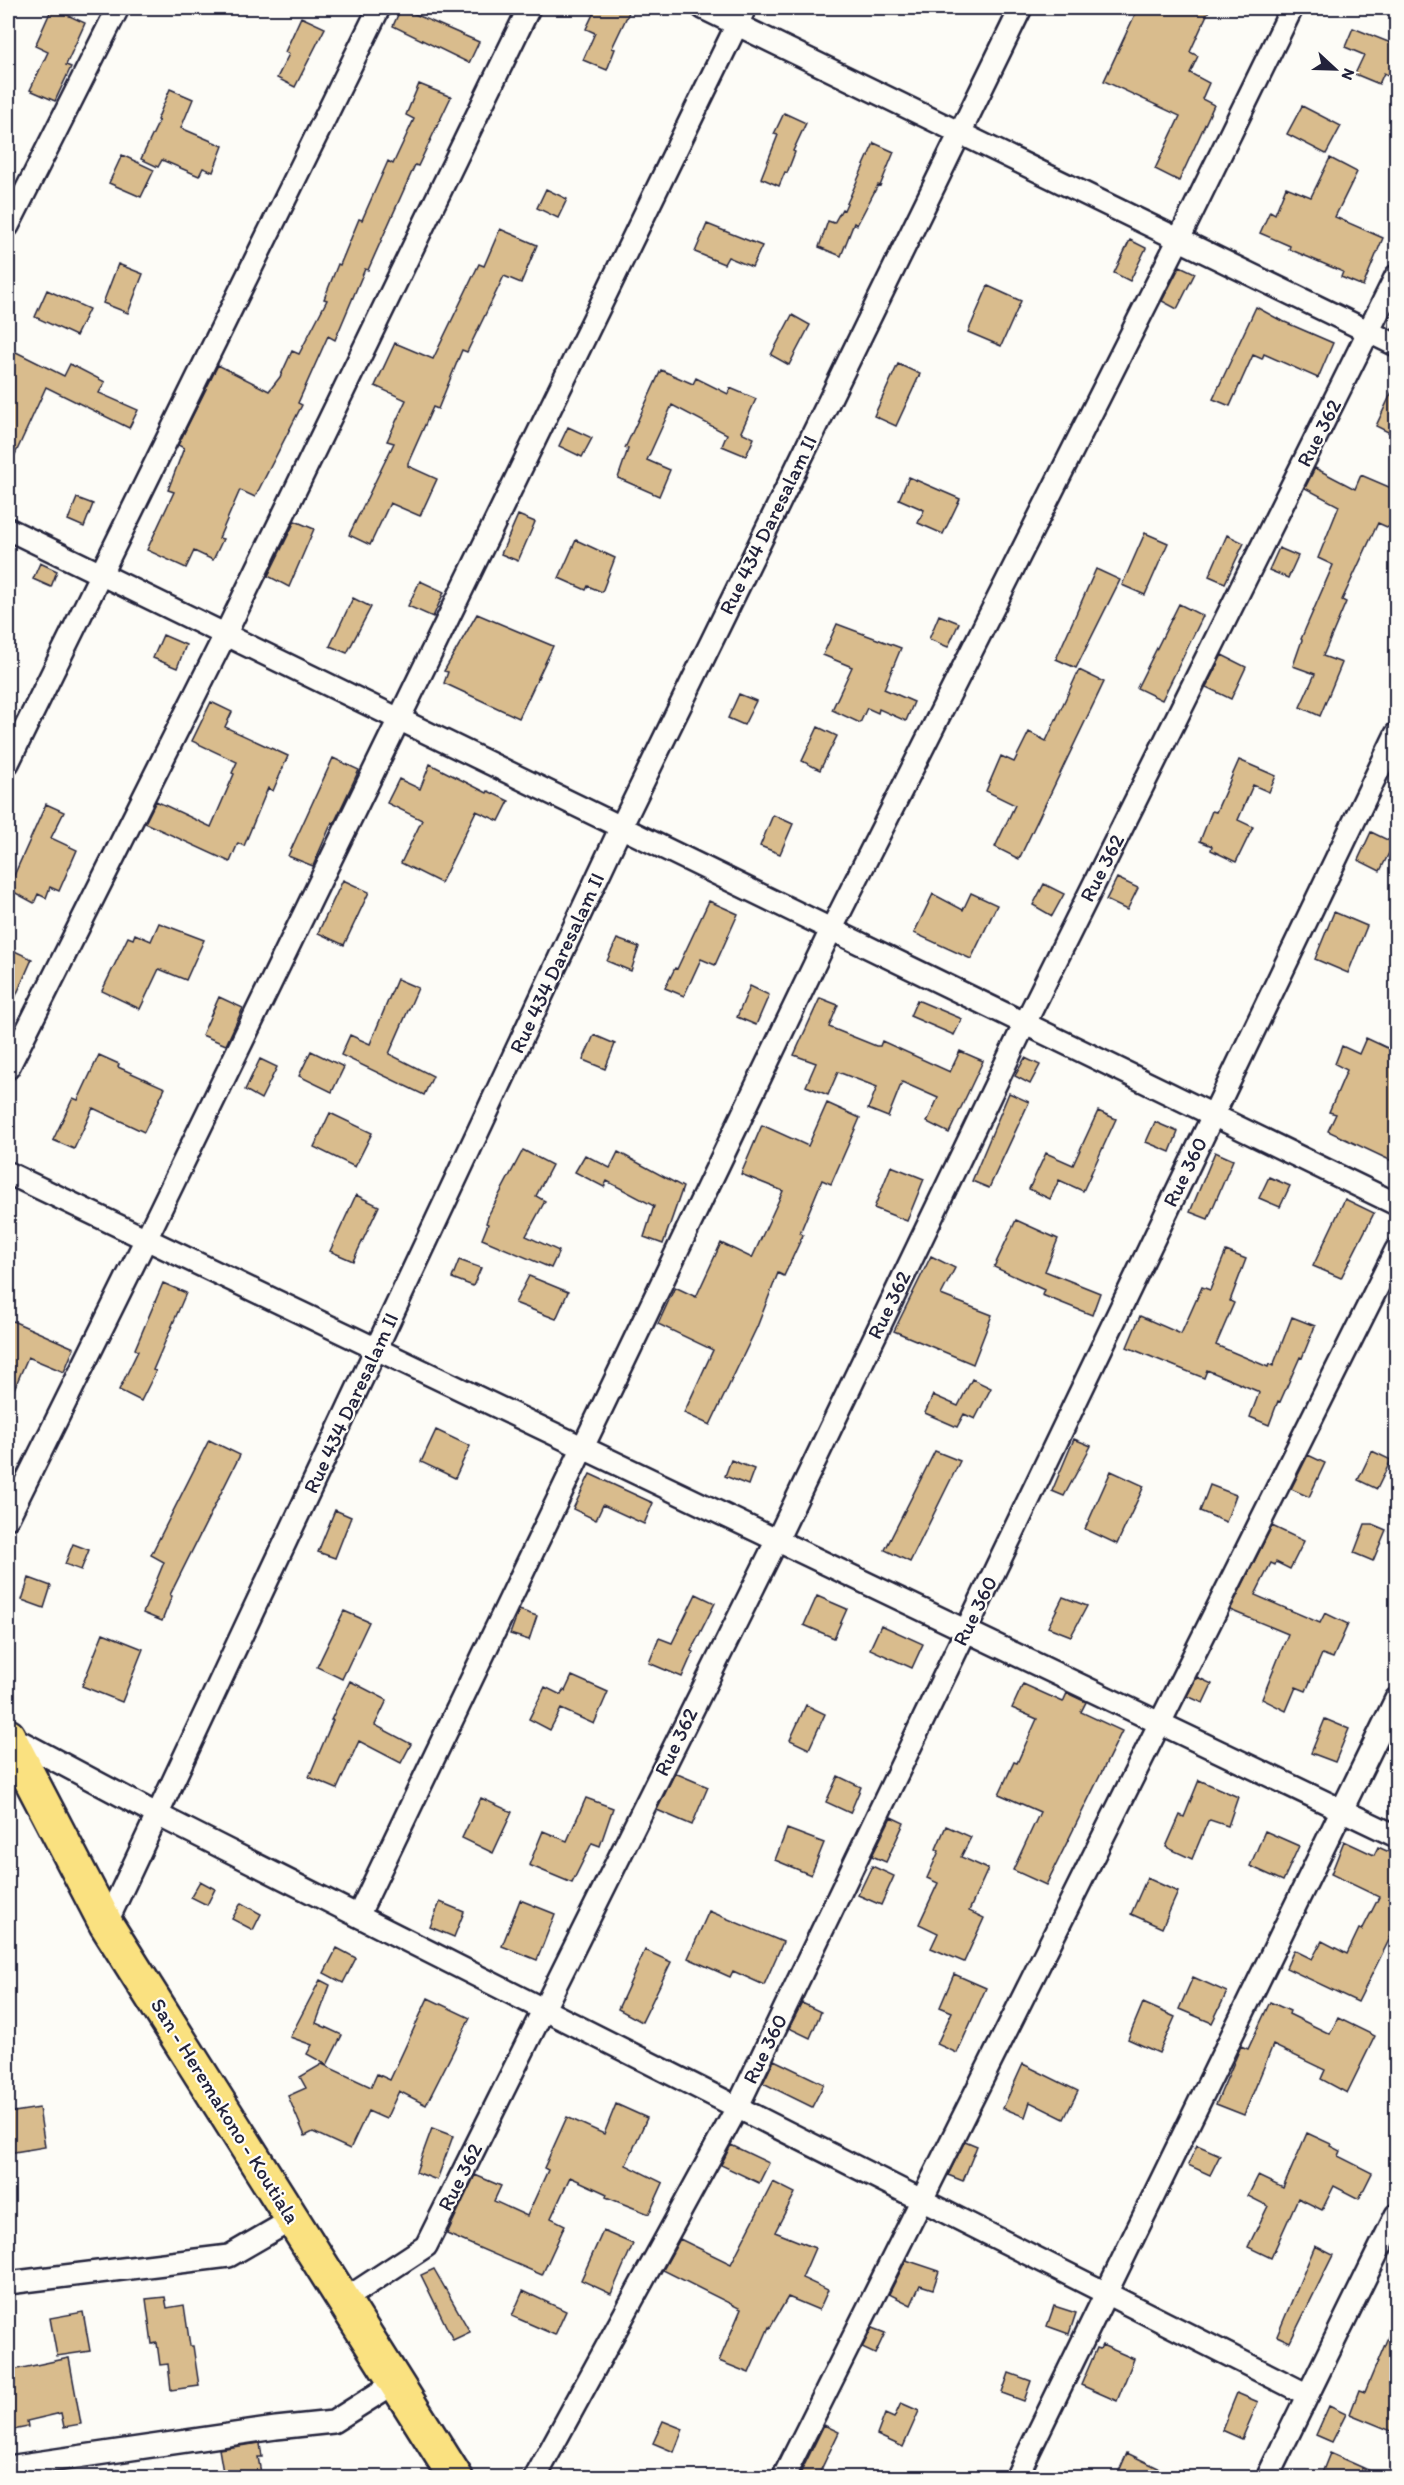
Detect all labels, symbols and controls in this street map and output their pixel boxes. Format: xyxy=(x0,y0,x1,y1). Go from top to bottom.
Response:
north arrow xyxy=(1305,39,1365,99)
text: N xyxy=(1338,66,1359,83)
street label: Rue 362 xyxy=(1291,395,1346,471)
street label: Rue 434 Daresalam II xyxy=(713,431,822,619)
street label: Rue 362 xyxy=(1074,830,1129,906)
street label: Rue 434 Daresalam II xyxy=(504,869,609,1057)
street label: Rue 360 xyxy=(1157,1133,1212,1211)
street label: Rue 362 xyxy=(861,1267,916,1343)
street label: Rue 434 Daresalam II xyxy=(298,1309,403,1497)
street label: Rue 360 xyxy=(947,1572,1002,1650)
street label: Rue 362 xyxy=(648,1704,703,1780)
street label: San - Heremakono - Koutiala xyxy=(146,1993,305,2228)
street label: Rue 360 xyxy=(737,2010,792,2088)
street label: Rue 362 xyxy=(432,2139,487,2215)

